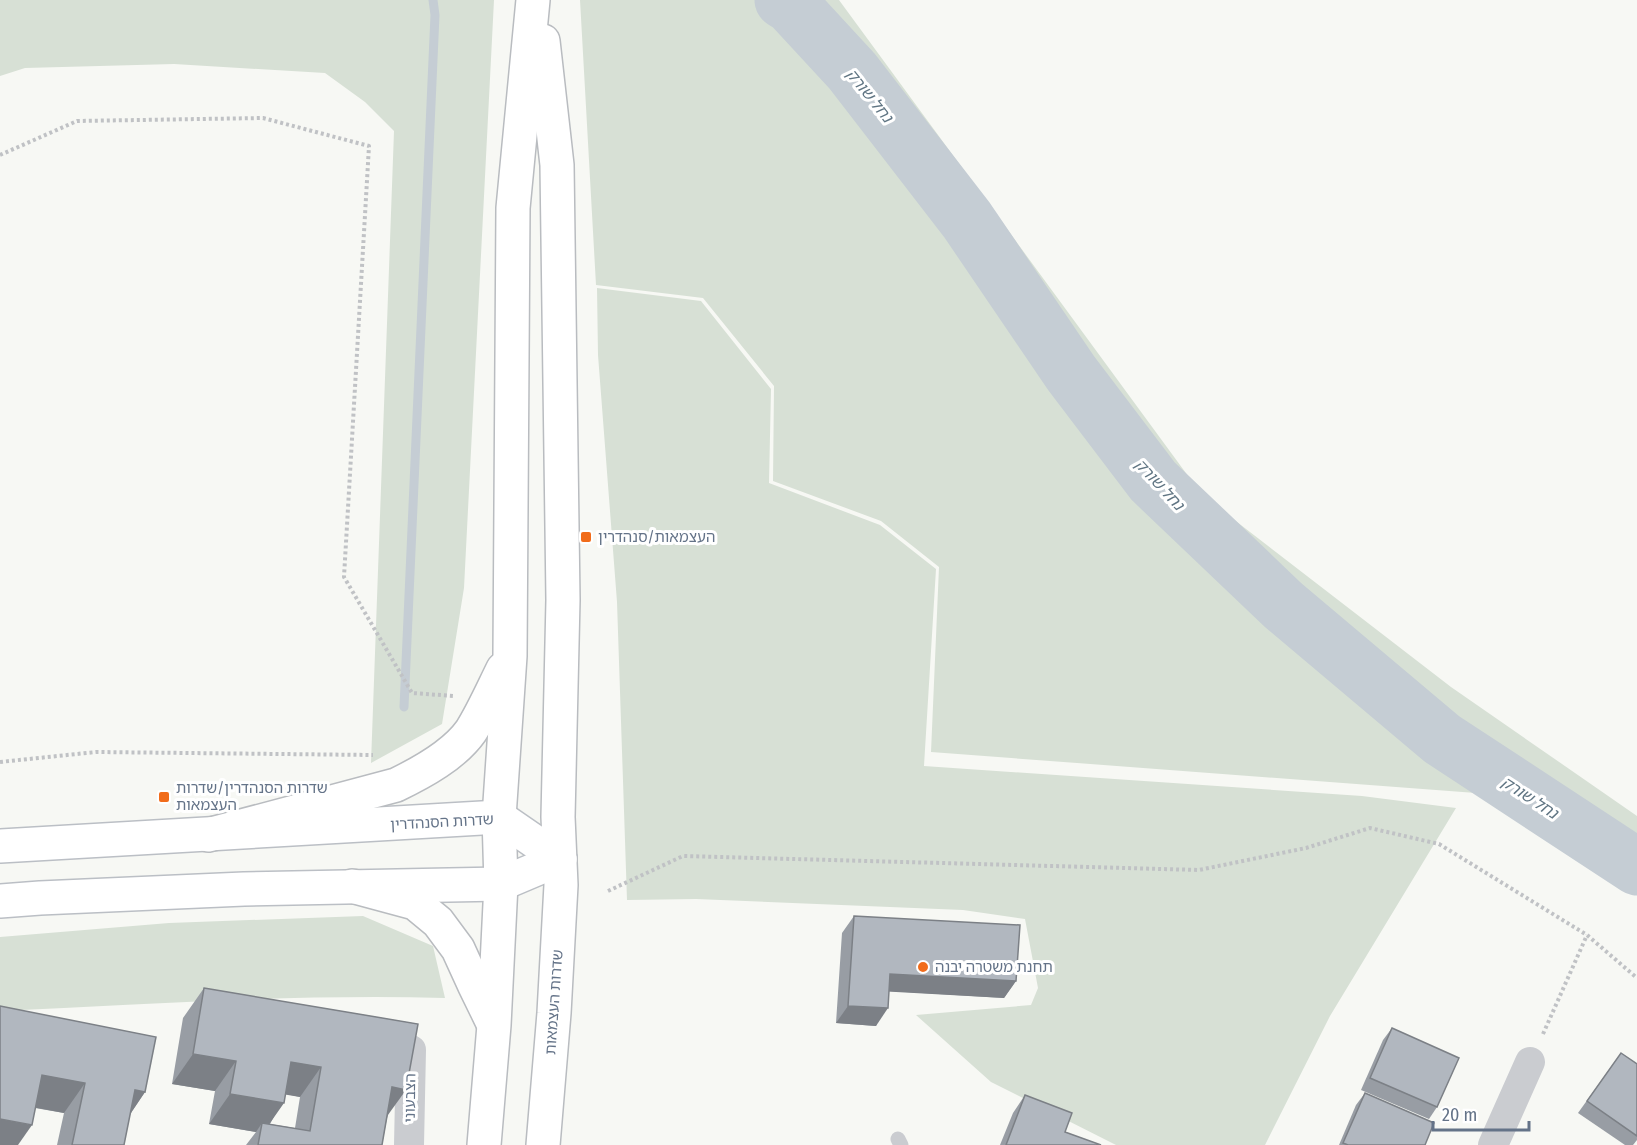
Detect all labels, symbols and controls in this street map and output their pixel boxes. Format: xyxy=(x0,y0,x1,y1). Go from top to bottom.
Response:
water label: נחל שורק xyxy=(842,65,898,127)
water label: נחל שורק xyxy=(1131,455,1189,515)
place label: העצמאות/סנהדרין xyxy=(598,528,715,546)
marker: העצמאות/סנהדרין xyxy=(579,530,593,544)
water label: נחל שורק xyxy=(1498,772,1562,823)
place label: שדרות הסנהדרין/שדרות העצמאות xyxy=(176,779,328,814)
marker: שדרות הסנהדרין/שדרות העצמאות xyxy=(157,790,171,804)
street label: שדרות הסנהדרין xyxy=(390,810,494,834)
street label: שדרות העצמאות xyxy=(541,949,567,1055)
place label: תחנת משטרה יבנה xyxy=(935,958,1053,976)
marker: תחנת משטרה יבנה xyxy=(916,960,930,974)
street label: הצבעוני xyxy=(401,1073,419,1123)
scale bar xyxy=(1433,1094,1529,1132)
text: 20 m xyxy=(1442,1104,1477,1126)

